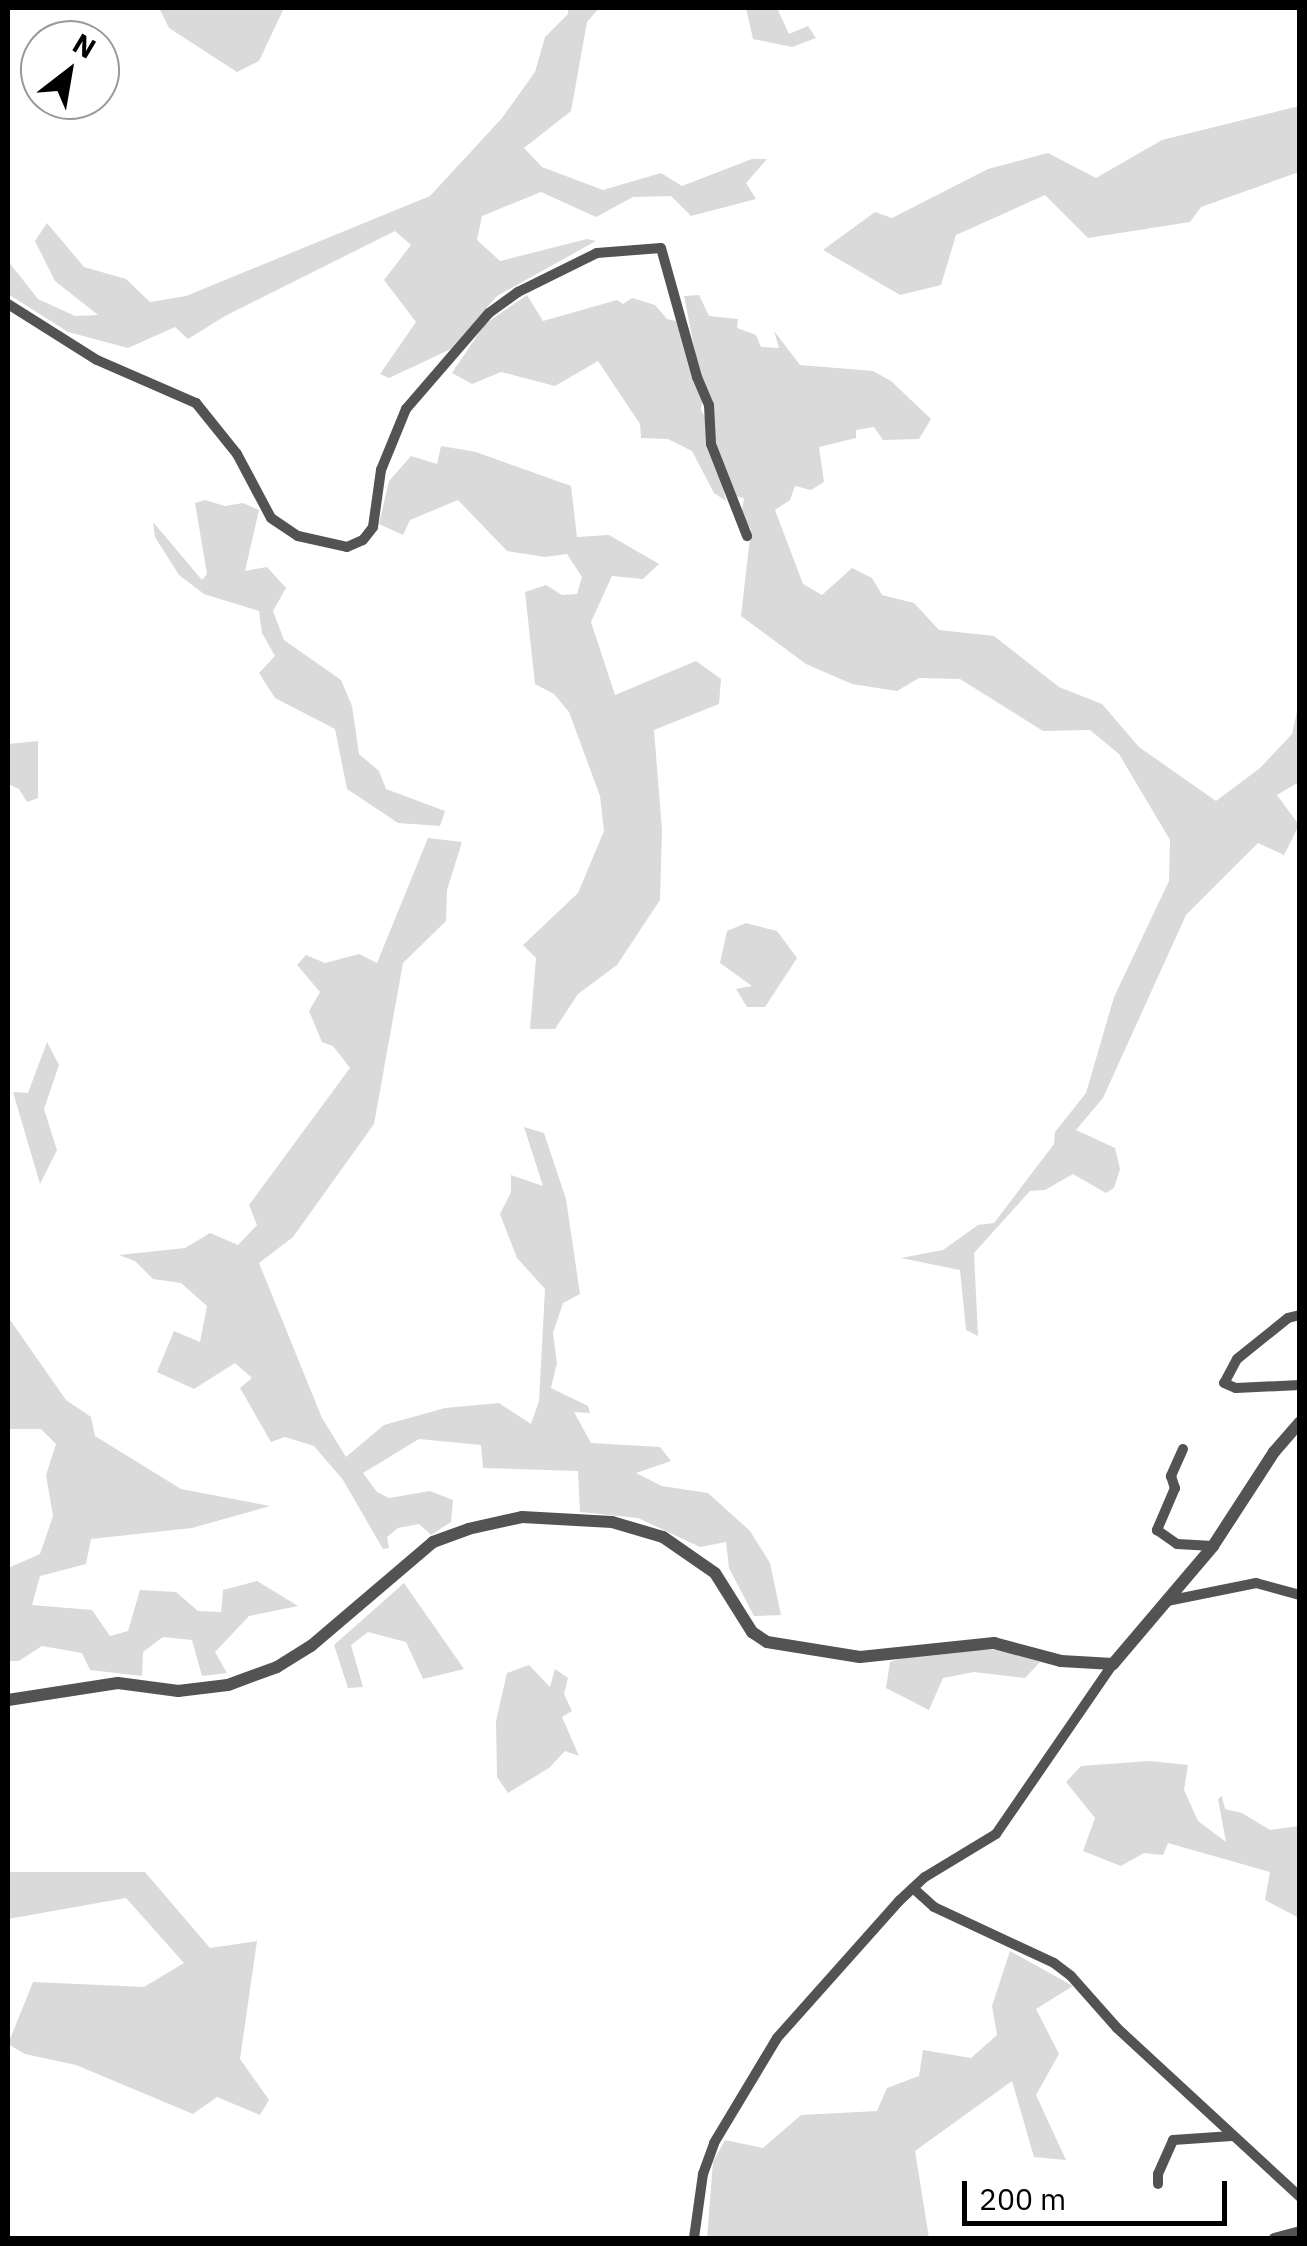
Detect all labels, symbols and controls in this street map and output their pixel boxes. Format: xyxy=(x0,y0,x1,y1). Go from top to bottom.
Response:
north arrow xyxy=(20,20,120,120)
text: N xyxy=(66,24,103,67)
scale bar xyxy=(967,2161,1232,2223)
text: 200 m xyxy=(979,2179,1066,2218)

